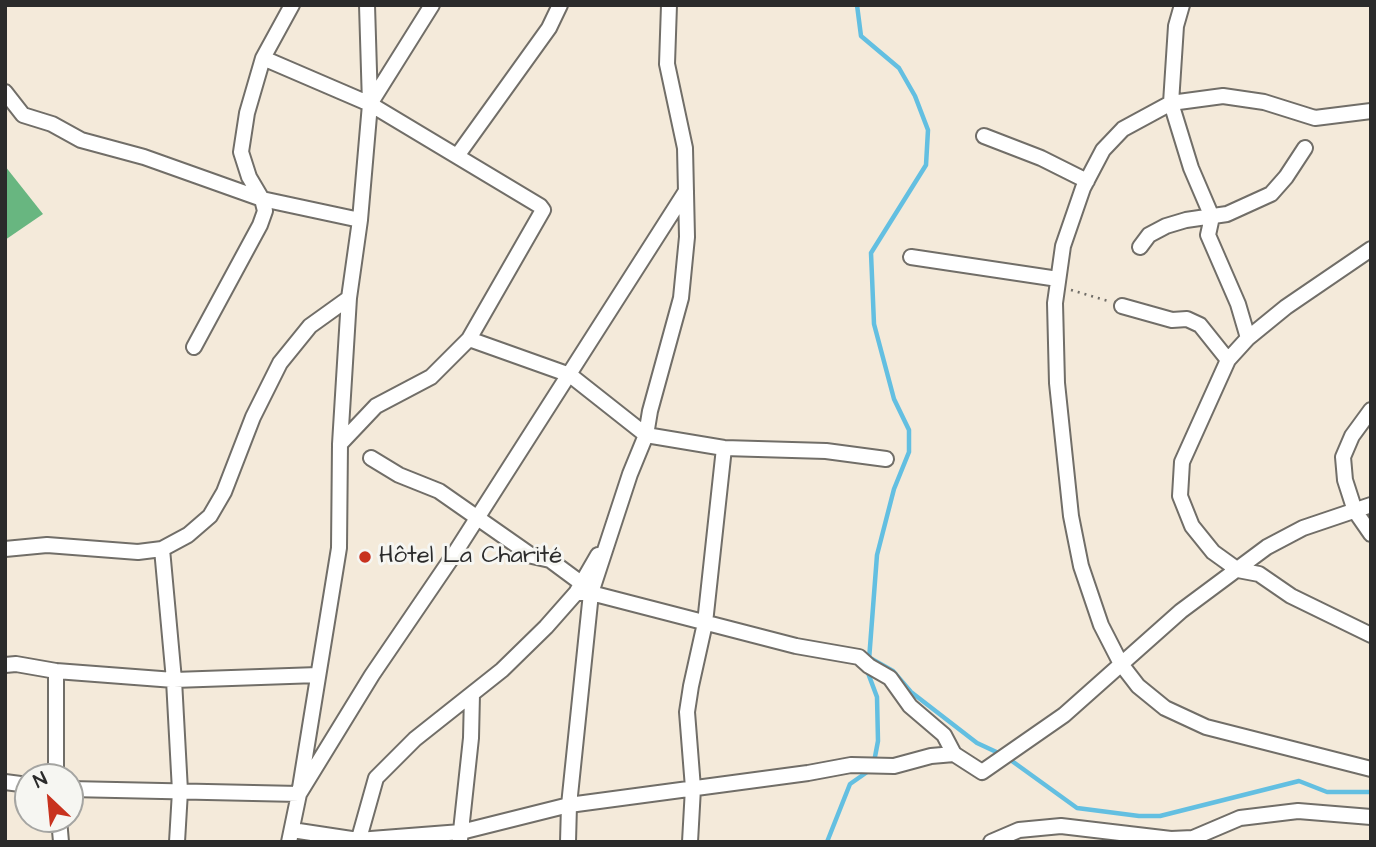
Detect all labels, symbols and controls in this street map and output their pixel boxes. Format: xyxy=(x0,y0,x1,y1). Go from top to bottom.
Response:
place label: Hôtel La Charité xyxy=(379,543,562,571)
marker: Hôtel La Charité xyxy=(357,549,373,565)
north arrow xyxy=(14,763,84,833)
text: N xyxy=(29,766,52,795)

